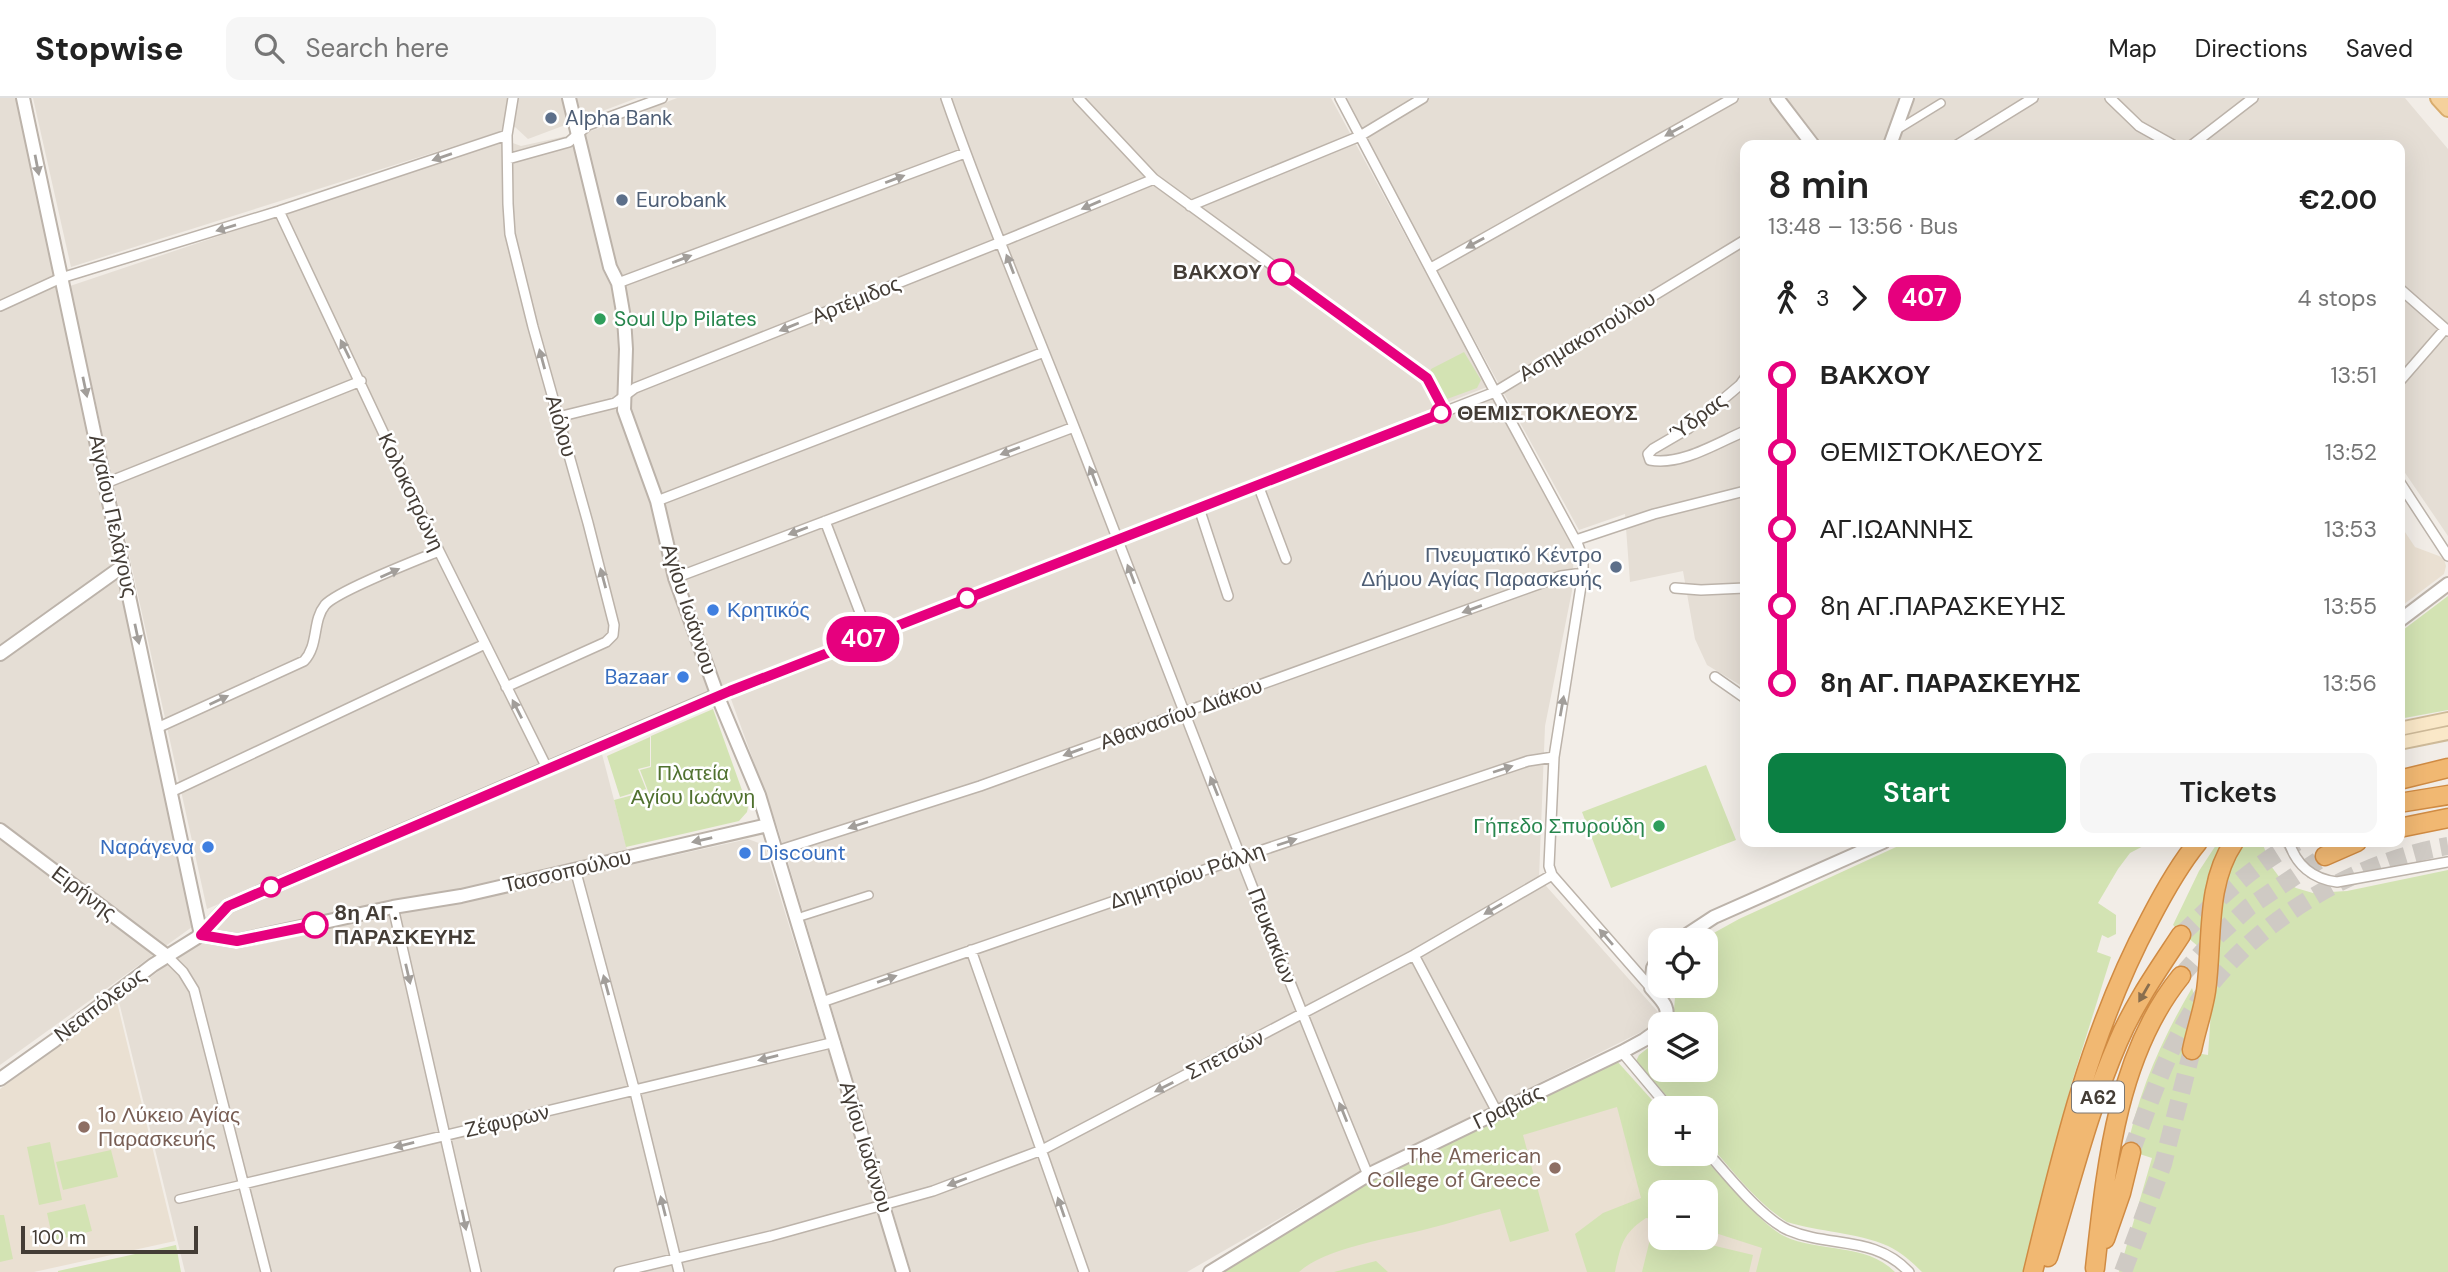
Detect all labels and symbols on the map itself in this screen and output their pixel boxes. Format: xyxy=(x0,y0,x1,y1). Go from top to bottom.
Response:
place label: Alpha Bank xyxy=(565,104,673,132)
marker: Alpha Bank xyxy=(543,110,559,126)
one-way arrow xyxy=(1664,125,1683,138)
one-way arrow xyxy=(432,152,453,162)
one-way arrow xyxy=(31,154,42,176)
one-way arrow xyxy=(884,173,905,184)
place label: Eurobank xyxy=(636,186,727,214)
marker: Eurobank xyxy=(614,192,630,208)
one-way arrow xyxy=(1080,200,1101,211)
one-way arrow xyxy=(215,223,236,233)
one-way arrow xyxy=(1466,237,1485,249)
one-way arrow xyxy=(671,253,692,264)
one-way arrow xyxy=(1004,253,1015,274)
place label: ΒΑΚΧΟΥ xyxy=(1173,258,1262,286)
marker: ΒΑΚΧΟΥ xyxy=(1268,259,1294,285)
street label: Αρτέμιδος xyxy=(807,269,905,331)
street label: Ασημακοπούλου xyxy=(1513,284,1661,388)
place label: Soul Up Pilates xyxy=(614,305,757,333)
marker: Soul Up Pilates xyxy=(592,311,608,327)
one-way arrow xyxy=(778,321,799,332)
one-way arrow xyxy=(340,339,351,359)
one-way arrow xyxy=(536,348,547,370)
one-way arrow xyxy=(80,376,91,398)
street label: Ύδρας xyxy=(1664,387,1732,447)
street label: Αιόλου xyxy=(539,392,583,460)
place label: ΘΕΜΙΣΤΟΚΛΕΟΥΣ xyxy=(1457,399,1638,427)
marker: ΘΕΜΙΣΤΟΚΛΕΟΥΣ xyxy=(1431,403,1451,423)
street label: Κολοκοτρώνη xyxy=(371,428,451,556)
street label: Αιγαίου Πελάγους xyxy=(82,432,144,600)
one-way arrow xyxy=(1000,446,1021,457)
one-way arrow xyxy=(1088,465,1099,486)
one-way arrow xyxy=(787,526,808,537)
street label: Αγίου Ιωάννου xyxy=(655,540,723,678)
place label: Πνευματικό Κέντρο Δήμου Αγίας Παρασκευής xyxy=(1361,541,1602,593)
marker: Πνευματικό Κέντρο Δήμου Αγίας Παρασκευής xyxy=(1608,559,1624,575)
one-way arrow xyxy=(1126,564,1137,585)
one-way arrow xyxy=(379,567,400,578)
one-way arrow xyxy=(597,567,608,589)
unlabelled marker xyxy=(957,588,977,608)
place label: Κρητικός xyxy=(727,596,810,624)
marker: Κρητικός xyxy=(705,602,721,618)
one-way arrow xyxy=(1461,604,1482,615)
line badge: 407 xyxy=(823,616,903,662)
one-way arrow xyxy=(132,623,143,645)
place label: Bazaar xyxy=(605,663,669,691)
marker: Bazaar xyxy=(675,669,691,685)
street label: Αθανασίου Διάκου xyxy=(1096,672,1266,756)
one-way arrow xyxy=(209,694,229,706)
one-way arrow xyxy=(1557,695,1568,717)
one-way arrow xyxy=(511,699,522,719)
one-way arrow xyxy=(1063,747,1084,758)
park label: Πλατεία Αγίου Ιωάννη xyxy=(631,759,755,811)
one-way arrow xyxy=(1492,764,1513,774)
one-way arrow xyxy=(1209,776,1220,797)
place label: Γήπεδο Σπυρούδη xyxy=(1473,812,1645,840)
marker: Γήπεδο Σπυρούδη xyxy=(1651,818,1667,834)
one-way arrow xyxy=(847,820,868,830)
place label: Ναράγενα xyxy=(100,833,194,861)
one-way arrow xyxy=(691,835,713,846)
street label: Δημητρίου Ράλλη xyxy=(1106,836,1268,916)
one-way arrow xyxy=(1277,836,1298,846)
marker: Ναράγενα xyxy=(200,839,216,855)
place label: Discount xyxy=(759,839,846,867)
street label: Τασσοπούλου xyxy=(500,843,634,899)
marker: Discount xyxy=(737,845,753,861)
street label: Ειρήνης xyxy=(46,859,122,927)
unlabelled marker xyxy=(261,877,281,897)
street label: Πευκακίων xyxy=(1241,884,1303,988)
place label: 8η ΑΓ. ΠΑΡΑΣΚΕΥΗΣ xyxy=(334,899,476,951)
one-way arrow xyxy=(1484,903,1503,915)
marker: 8η ΑΓ. ΠΑΡΑΣΚΕΥΗΣ xyxy=(302,912,328,938)
one-way arrow xyxy=(1598,928,1614,946)
street label: Νεαπόλεως xyxy=(48,961,152,1049)
one-way arrow xyxy=(403,963,414,985)
one-way arrow xyxy=(876,973,897,984)
one-way arrow xyxy=(600,974,611,996)
one-way arrow xyxy=(2138,983,2150,1002)
street label: Σπετσών xyxy=(1181,1024,1269,1086)
one-way arrow xyxy=(757,1053,779,1064)
street label: Αγίου Ιωάννου xyxy=(833,1078,899,1216)
street label: Γραβιάς xyxy=(1468,1078,1548,1136)
one-way arrow xyxy=(1154,1081,1173,1093)
road number: Α62 xyxy=(2072,1082,2124,1113)
street label: Ζέφυρων xyxy=(462,1098,552,1144)
place label: 1ο Λύκειο Αγίας Παρασκευής xyxy=(98,1101,240,1153)
one-way arrow xyxy=(1337,1101,1348,1122)
marker: 1ο Λύκειο Αγίας Παρασκευής xyxy=(76,1119,92,1135)
one-way arrow xyxy=(393,1140,415,1151)
place label: The American College of Greece xyxy=(1367,1142,1541,1194)
marker: The American College of Greece xyxy=(1547,1160,1563,1176)
one-way arrow xyxy=(947,1177,968,1188)
one-way arrow xyxy=(657,1195,668,1217)
one-way arrow xyxy=(1055,1197,1066,1218)
one-way arrow xyxy=(459,1209,470,1231)
scale bar xyxy=(21,1223,198,1255)

